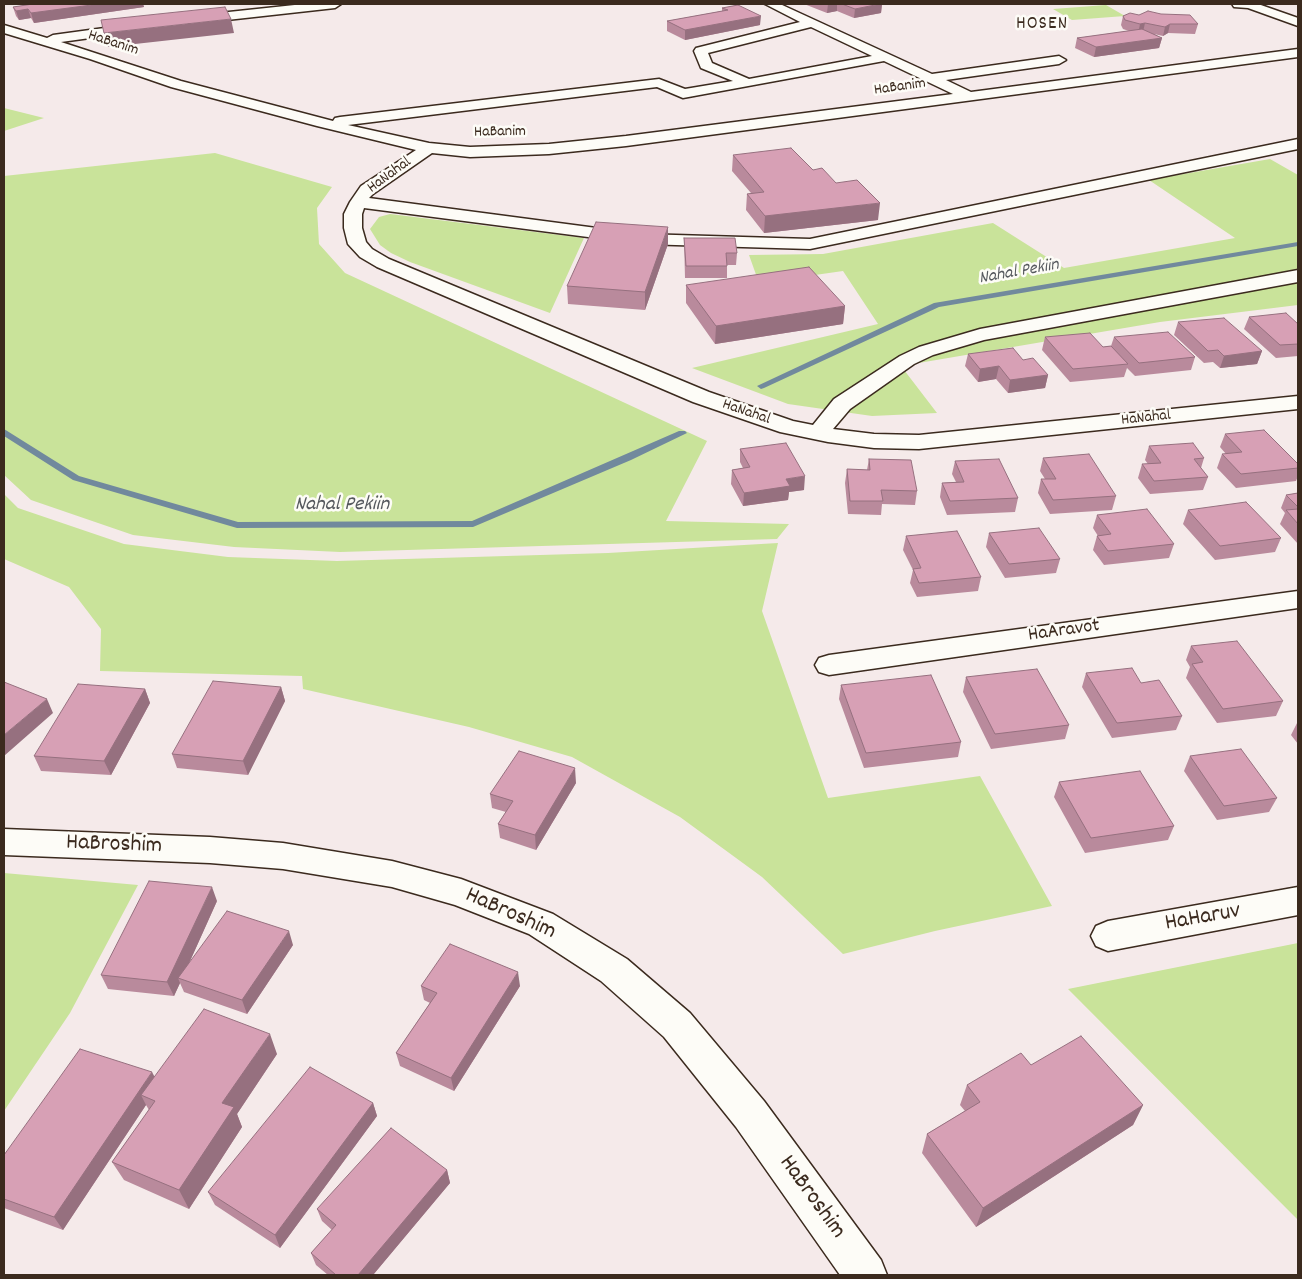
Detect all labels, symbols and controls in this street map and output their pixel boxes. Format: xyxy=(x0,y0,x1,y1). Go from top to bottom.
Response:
district label: HOSEN xyxy=(1015,14,1069,36)
street label: HaBanim xyxy=(85,27,141,61)
street label: HaBanim xyxy=(873,75,927,101)
street label: HaBanim xyxy=(474,123,526,143)
street label: HaNahal xyxy=(364,154,416,198)
water label: Nahal Pekiin xyxy=(977,255,1061,291)
street label: HaNahal xyxy=(719,396,773,430)
street label: HaNahal xyxy=(1120,407,1172,431)
water label: Nahal Pekiin xyxy=(295,493,389,519)
street label: HaAravot xyxy=(1027,615,1101,649)
street label: HaBroshim xyxy=(65,830,163,862)
street label: HaBroshim xyxy=(460,882,560,948)
street label: HaHaruv xyxy=(1163,898,1243,940)
street label: HaBroshim xyxy=(771,1151,851,1245)

